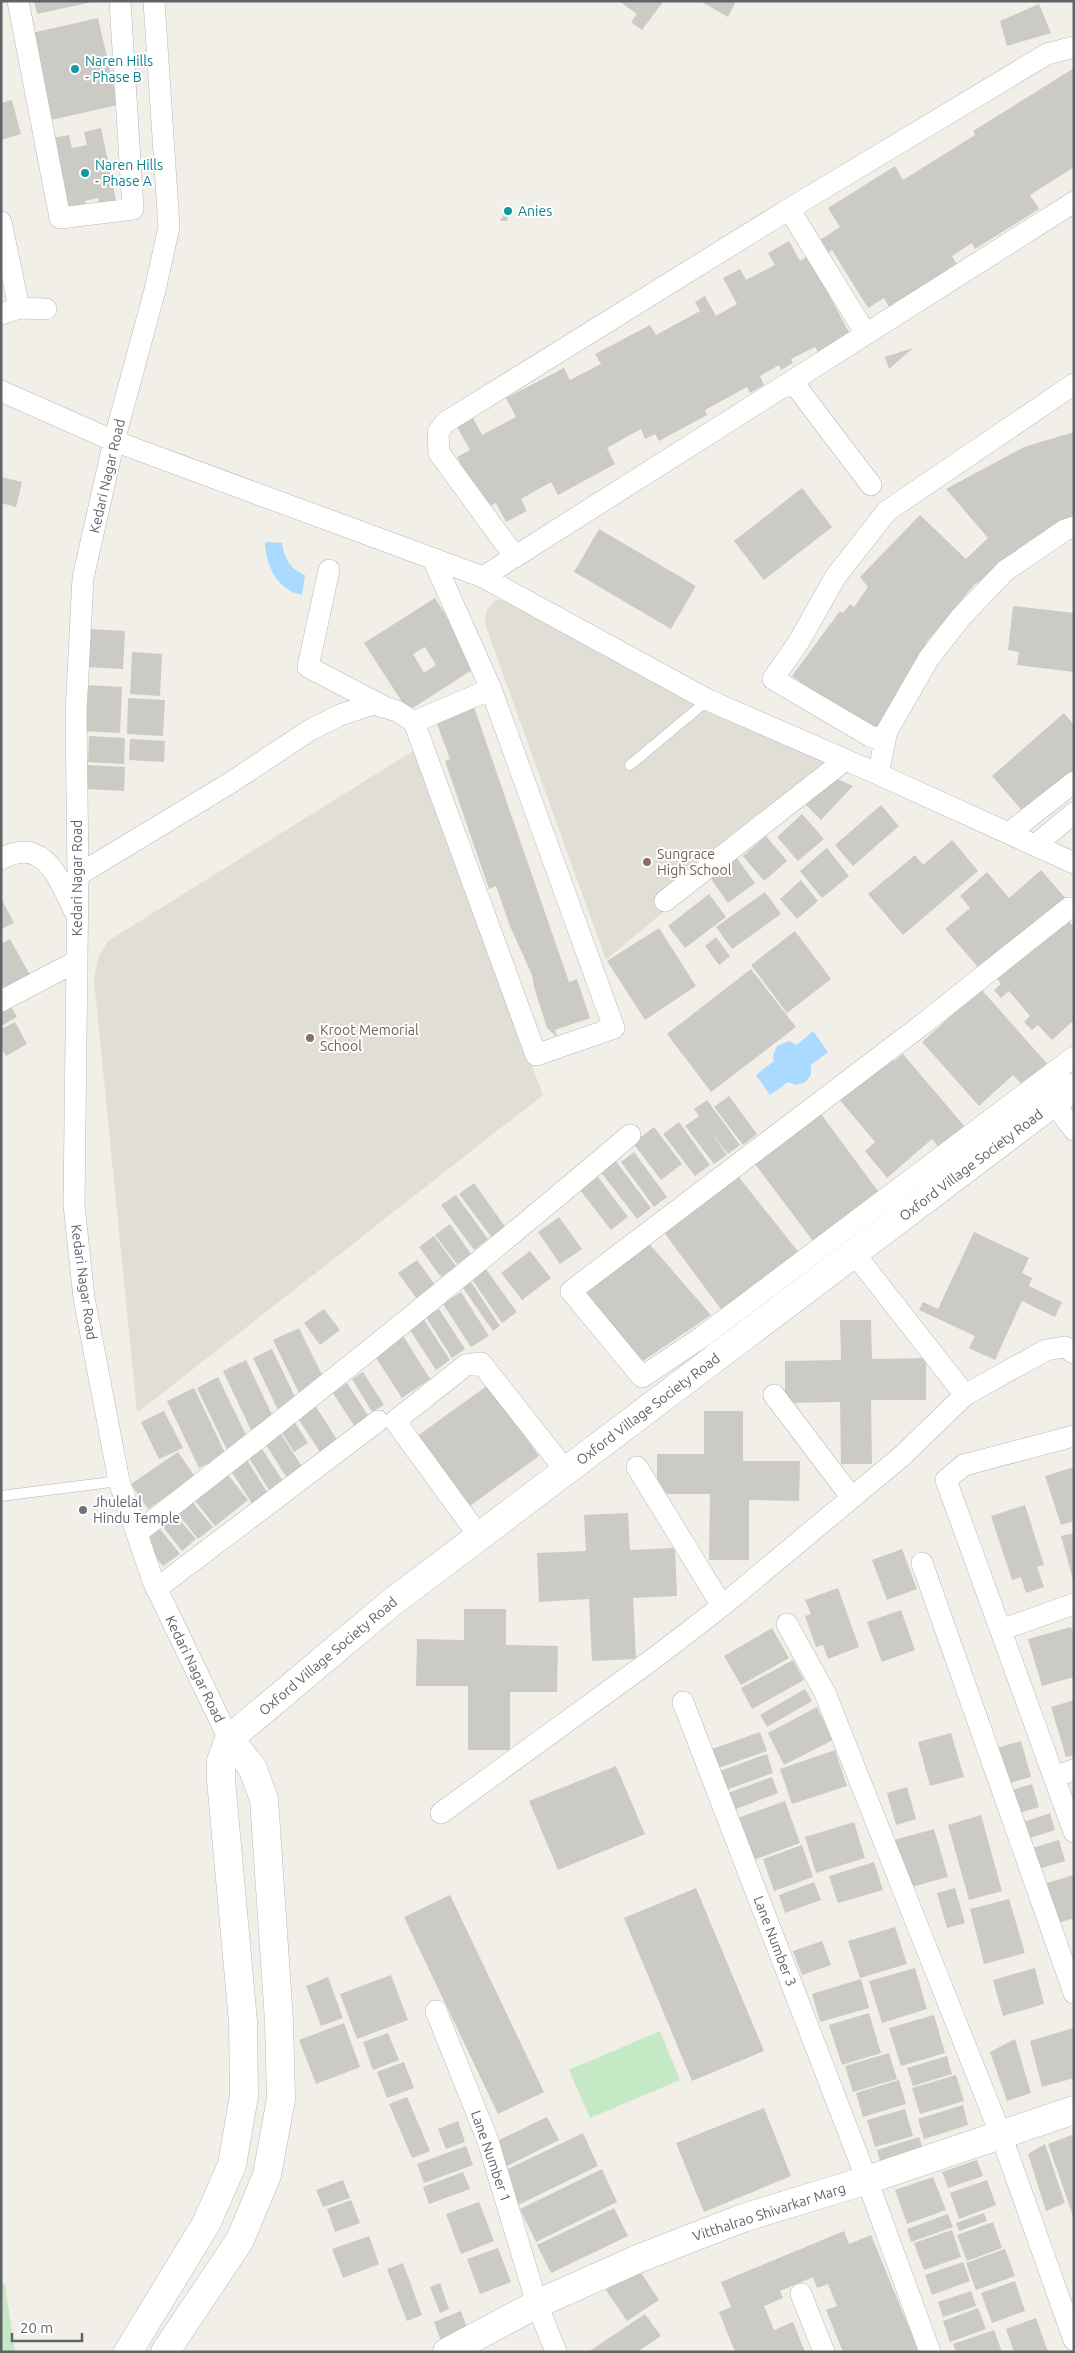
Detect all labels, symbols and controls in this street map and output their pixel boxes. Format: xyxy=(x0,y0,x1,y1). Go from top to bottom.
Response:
place label: Naren Hills - Phase B xyxy=(85,53,153,85)
marker: Naren Hills - Phase B xyxy=(69,63,81,75)
place label: Naren Hills - Phase A xyxy=(95,157,163,189)
marker: Naren Hills - Phase A xyxy=(79,167,91,179)
place label: Anies xyxy=(518,203,552,219)
marker: Anies xyxy=(502,205,514,217)
street label: Kedari Nagar Road xyxy=(86,417,128,535)
street label: Kedari Nagar Road xyxy=(69,820,85,936)
place label: Sungrace High School xyxy=(657,846,732,878)
marker: Sungrace High School xyxy=(641,856,653,868)
place label: Kroot Memorial School xyxy=(320,1022,419,1054)
marker: Kroot Memorial School xyxy=(304,1032,316,1044)
street label: Oxford Village Society Road xyxy=(896,1106,1046,1224)
street label: Kedari Nagar Road xyxy=(68,1223,100,1341)
street label: Oxford Village Society Road xyxy=(573,1350,723,1468)
place label: Jhulelal Hindu Temple xyxy=(93,1494,180,1526)
marker: Jhulelal Hindu Temple xyxy=(77,1504,89,1516)
street label: Oxford Village Society Road xyxy=(256,1594,400,1718)
street label: Kedari Nagar Road xyxy=(162,1613,228,1725)
street label: Lane Number 3 xyxy=(750,1893,800,1989)
street label: Lane Number 1 xyxy=(468,2108,514,2204)
street label: Vitthalrao Shivarkar Marg xyxy=(690,2180,848,2244)
scale bar xyxy=(12,2310,82,2342)
text: 20 m xyxy=(20,2319,53,2336)

